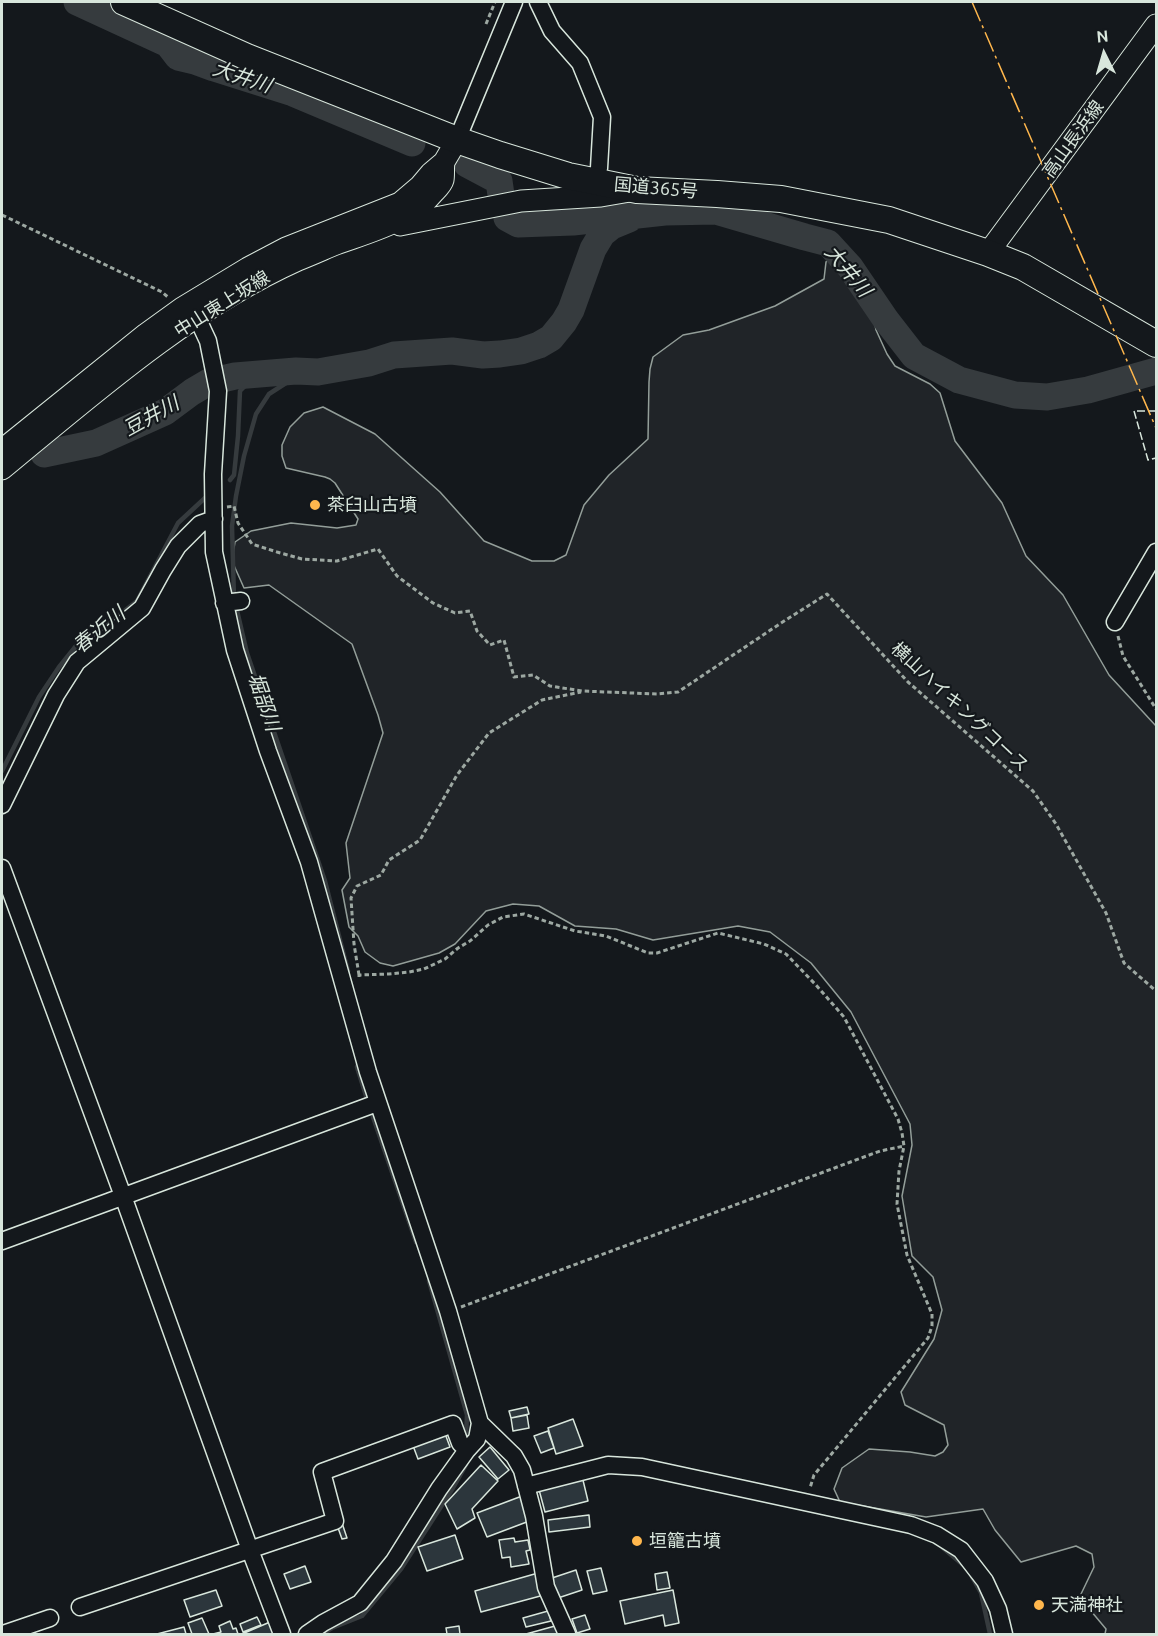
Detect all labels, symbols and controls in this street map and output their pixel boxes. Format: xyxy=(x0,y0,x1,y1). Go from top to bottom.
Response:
north arrow xyxy=(1074,24,1134,84)
text: N xyxy=(1096,27,1109,46)
water label: 大井川 xyxy=(210,56,274,98)
street label: 高山長浜線 xyxy=(1038,96,1108,182)
street label: 国道365号 xyxy=(613,174,699,202)
water label: 大井川 xyxy=(820,240,876,302)
street label: 中山東上坂線 xyxy=(170,266,274,342)
water label: 豆井川 xyxy=(119,391,183,441)
place label: 茶臼山古墳 xyxy=(327,494,417,516)
marker: 茶臼山古墳 xyxy=(308,498,322,512)
water label: 春近川 xyxy=(68,602,130,658)
street label: 横山ハイキングコース xyxy=(887,638,1033,776)
water label: 堀部川 xyxy=(243,670,285,734)
place label: 垣籠古墳 xyxy=(649,1530,721,1552)
marker: 垣籠古墳 xyxy=(630,1534,644,1548)
place label: 天満神社 xyxy=(1051,1594,1123,1616)
marker: 天満神社 xyxy=(1032,1598,1046,1612)

